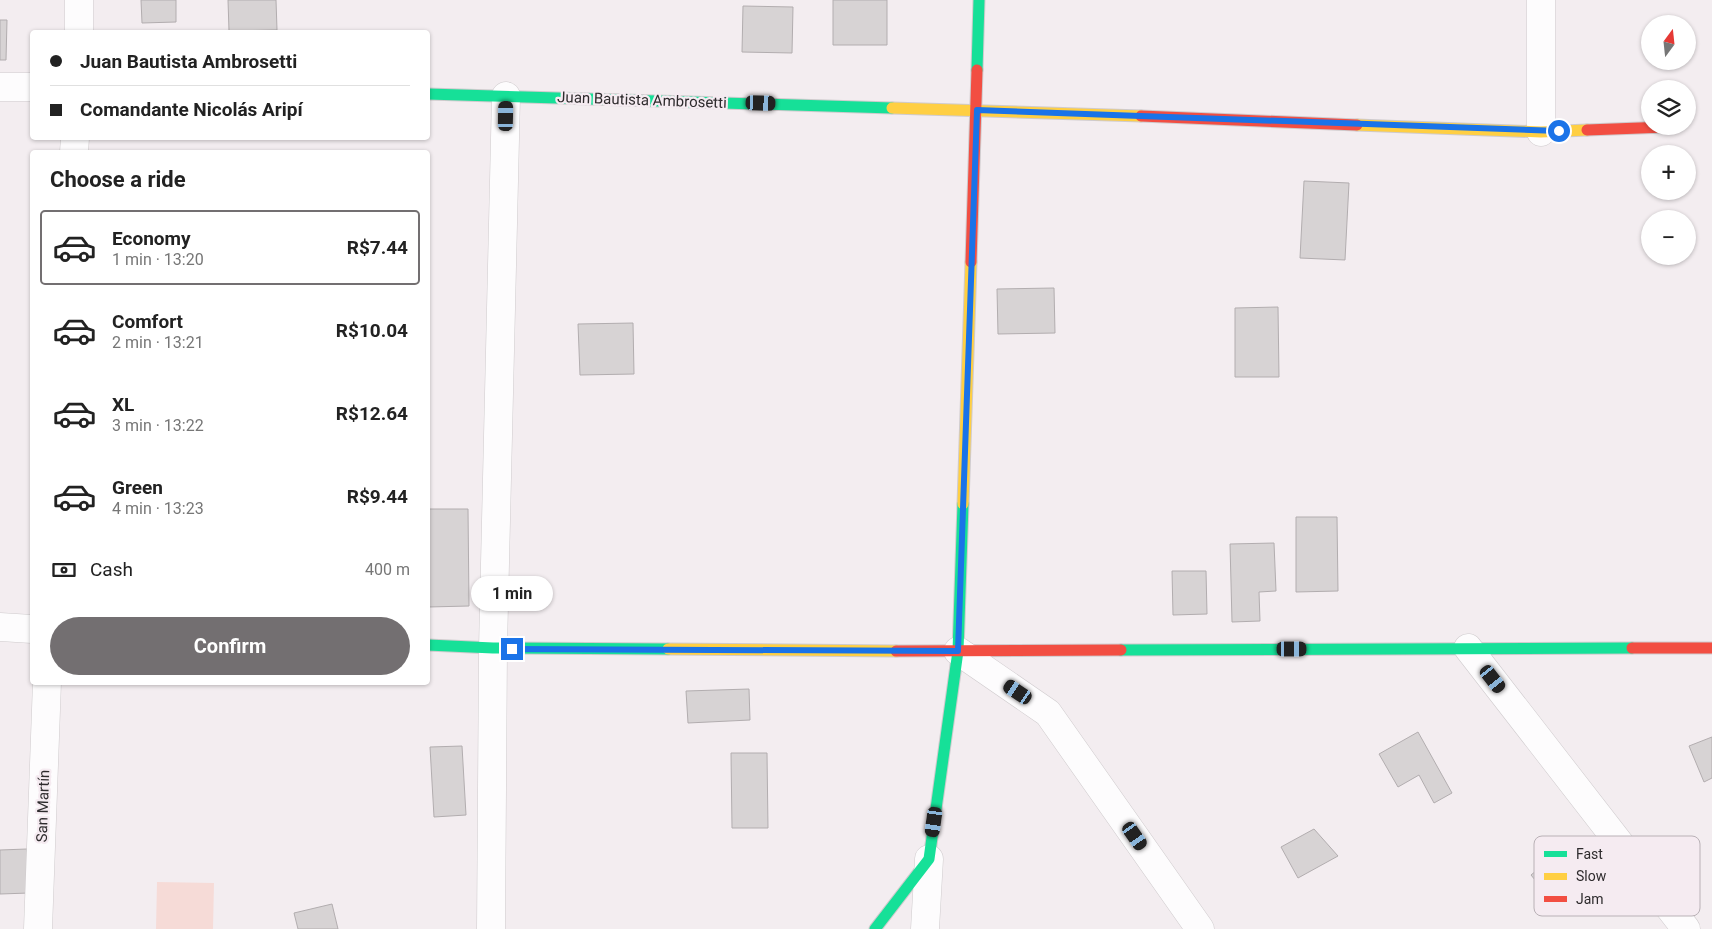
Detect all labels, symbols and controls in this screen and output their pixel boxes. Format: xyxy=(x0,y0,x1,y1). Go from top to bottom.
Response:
north arrow xyxy=(1641,15,1696,70)
map controls xyxy=(1641,15,1696,265)
text: Juan Bautista Ambrosetti xyxy=(80,50,297,73)
button: layers xyxy=(1641,80,1696,135)
street label: Juan Bautista Ambrosetti xyxy=(557,88,727,112)
car xyxy=(745,95,776,111)
text: Comandante Nicolás Aripí xyxy=(80,98,303,121)
car xyxy=(498,101,513,131)
route start xyxy=(1548,120,1570,142)
button: + xyxy=(1641,145,1696,200)
text: Choose a ride xyxy=(50,167,186,192)
button: − xyxy=(1641,210,1696,265)
icon: car xyxy=(52,225,97,270)
text: Economy xyxy=(112,227,191,250)
text: R$7.44 xyxy=(347,236,408,259)
text: 1 min · 13:20 xyxy=(112,250,204,269)
icon: car xyxy=(52,308,97,353)
text: Comfort xyxy=(112,310,183,333)
text: R$10.04 xyxy=(336,319,408,342)
text: 2 min · 13:21 xyxy=(112,333,204,352)
icon: car xyxy=(52,391,97,436)
text: XL xyxy=(112,393,134,416)
text: R$12.64 xyxy=(336,402,408,425)
text: 3 min · 13:22 xyxy=(112,416,204,435)
icon: car xyxy=(52,474,97,519)
text: Green xyxy=(112,476,163,499)
text: R$9.44 xyxy=(347,485,408,508)
text: 4 min · 13:23 xyxy=(112,499,204,518)
icon: cash xyxy=(50,556,78,584)
text: Cash xyxy=(90,558,133,581)
text: 400 m xyxy=(365,560,410,579)
callout: 1 min xyxy=(471,576,553,612)
text: 1 min xyxy=(492,584,532,603)
button: Confirm xyxy=(50,617,410,675)
route end xyxy=(501,638,523,660)
car xyxy=(1277,642,1307,657)
car xyxy=(1477,663,1508,695)
car xyxy=(1001,677,1034,707)
street label: San Martín xyxy=(33,769,53,843)
car xyxy=(924,806,943,838)
car xyxy=(1120,819,1149,853)
legend xyxy=(1534,836,1700,916)
text: Fast xyxy=(1576,846,1603,862)
text: Slow xyxy=(1576,868,1607,884)
text: Jam xyxy=(1576,891,1604,907)

